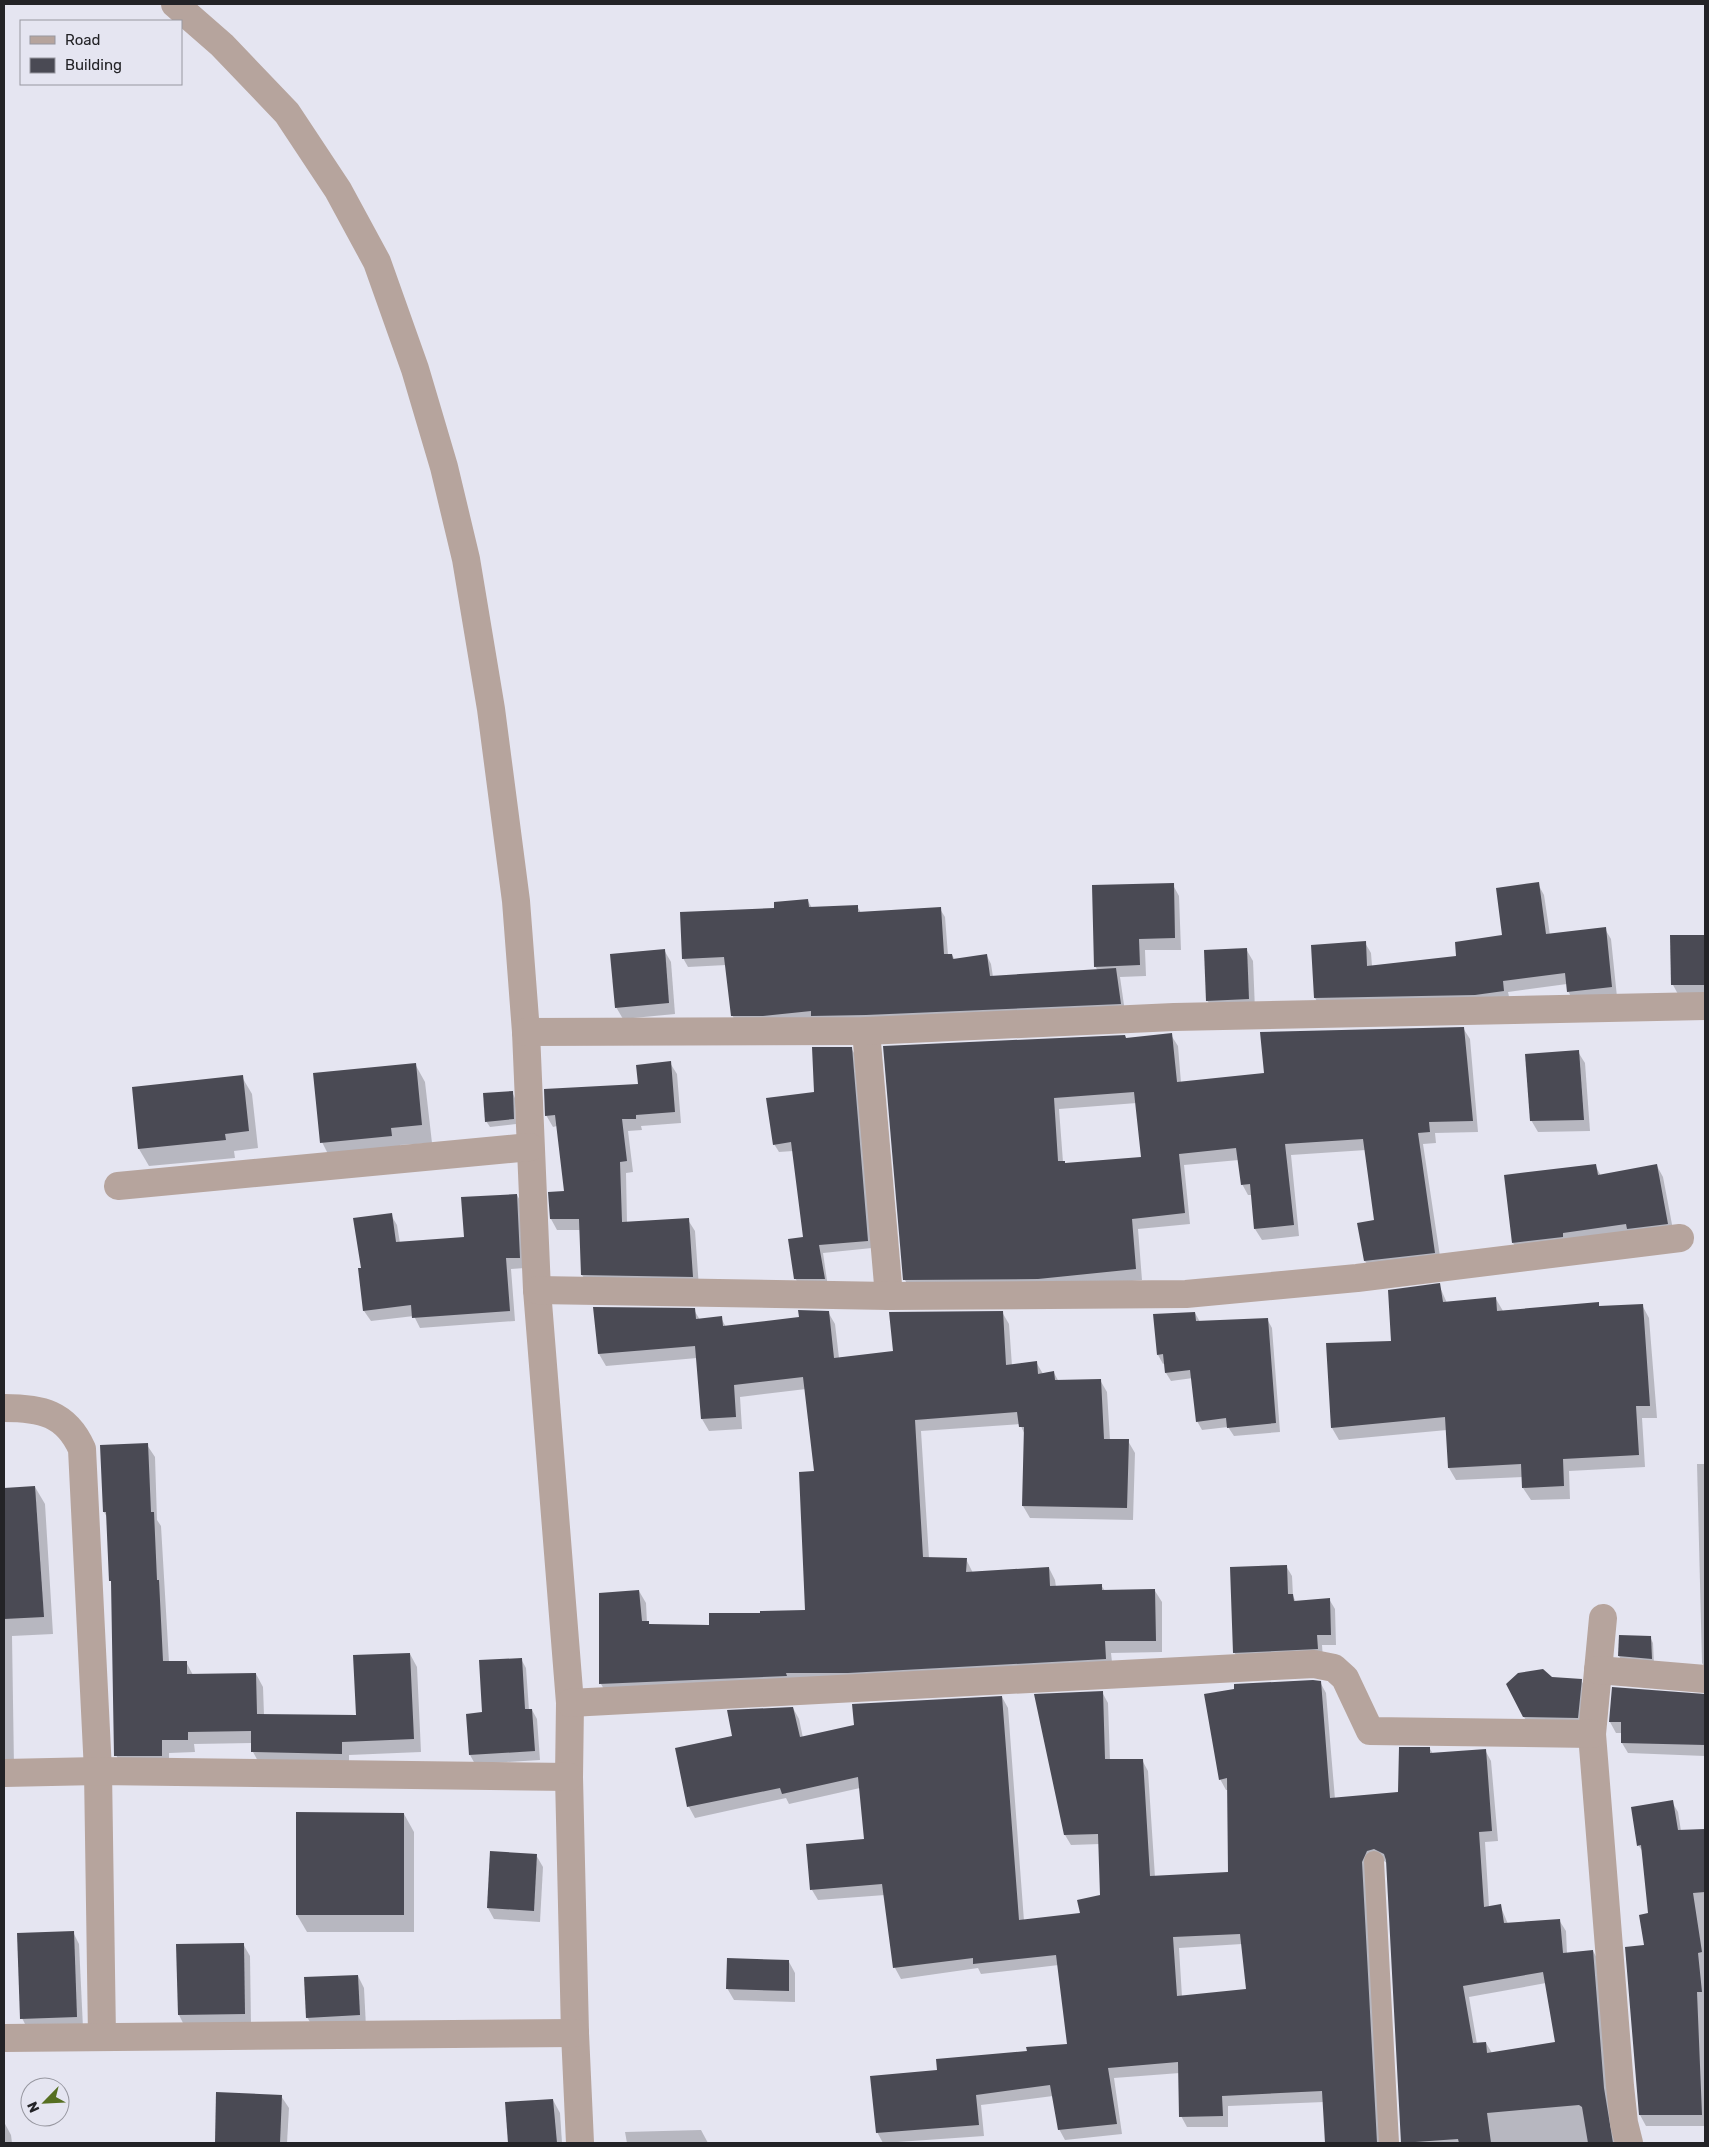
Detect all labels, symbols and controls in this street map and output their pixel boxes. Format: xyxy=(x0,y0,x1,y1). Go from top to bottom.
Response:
legend xyxy=(20,20,182,85)
text: Road xyxy=(65,31,101,49)
text: Building xyxy=(65,56,122,74)
north arrow xyxy=(20,2077,70,2127)
text: N xyxy=(24,2099,43,2115)

